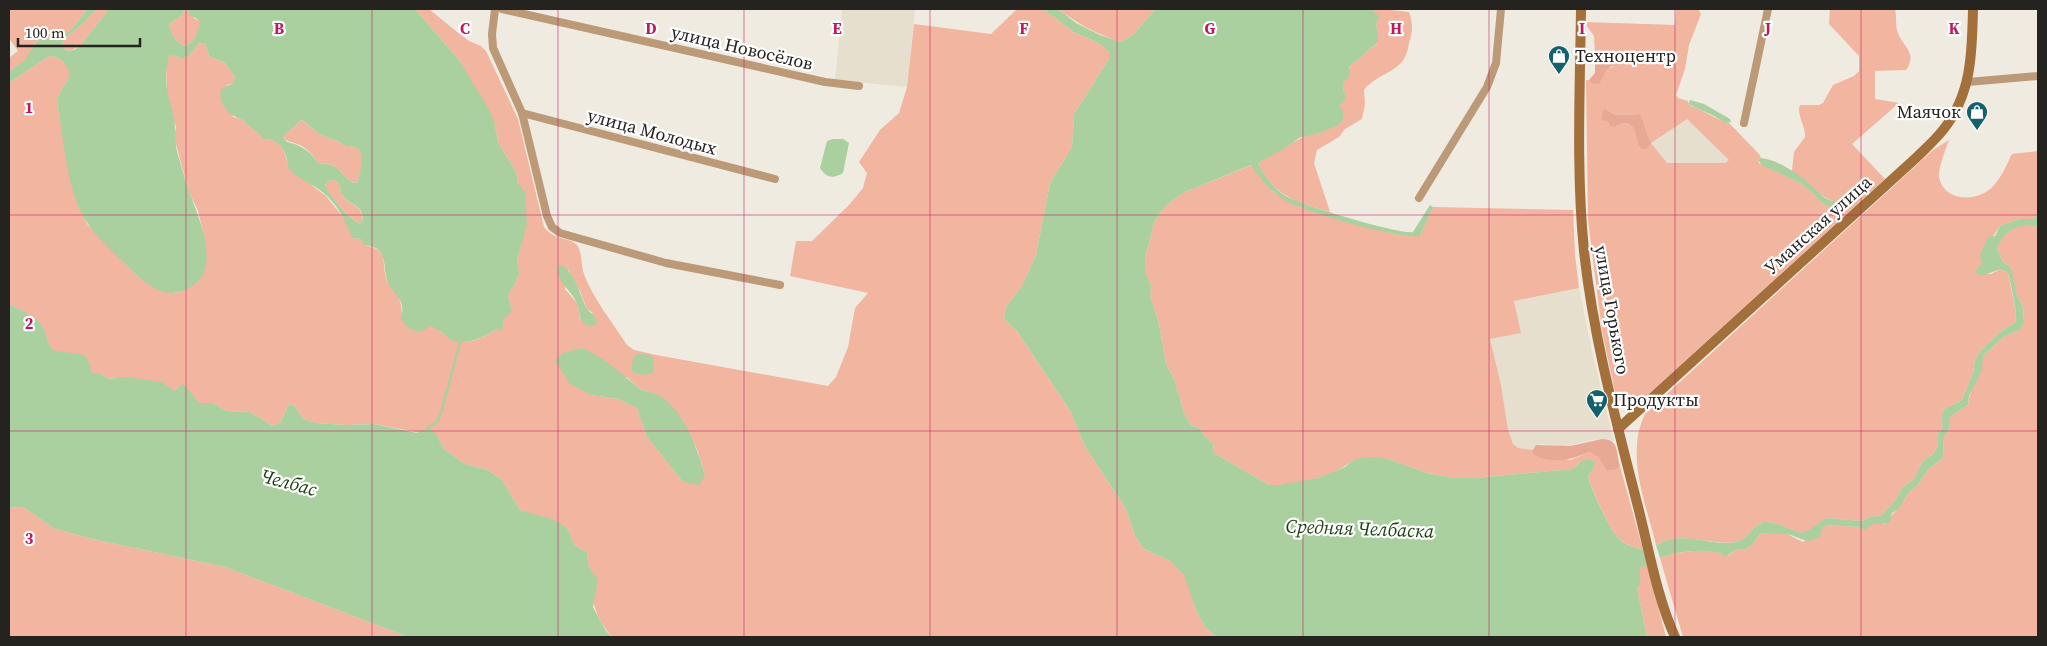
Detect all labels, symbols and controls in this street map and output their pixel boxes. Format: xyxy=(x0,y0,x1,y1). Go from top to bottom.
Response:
scale bar xyxy=(18,15,140,47)
text: B xyxy=(274,17,285,39)
text: C xyxy=(460,17,470,39)
text: D xyxy=(645,17,657,39)
text: E xyxy=(832,17,842,39)
text: F xyxy=(1019,17,1029,39)
text: G xyxy=(1205,17,1216,39)
text: H xyxy=(1390,17,1402,39)
text: I xyxy=(1579,17,1585,39)
text: J xyxy=(1764,17,1771,39)
text: K xyxy=(1948,17,1960,39)
street label: улица Новосёлов xyxy=(669,19,815,76)
text: 100 m xyxy=(25,22,65,43)
place label: Техноцентр xyxy=(1575,43,1676,68)
shop icon: Техноцентр xyxy=(1547,44,1571,75)
text: 1 xyxy=(25,96,33,118)
place label: Маячок xyxy=(1897,99,1961,124)
shop icon: Маячок xyxy=(1965,100,1989,131)
street label: улица Молодых xyxy=(585,102,720,161)
street label: Уманская улица xyxy=(1759,169,1877,280)
street label: улица Горького xyxy=(1589,244,1636,376)
text: 2 xyxy=(25,312,34,334)
place label: Продукты xyxy=(1613,387,1699,412)
supermarket icon: Продукты xyxy=(1585,388,1609,419)
water label: Челбас xyxy=(258,462,320,502)
water label: Средняя Челбаска xyxy=(1285,512,1435,544)
text: 3 xyxy=(25,527,34,549)

